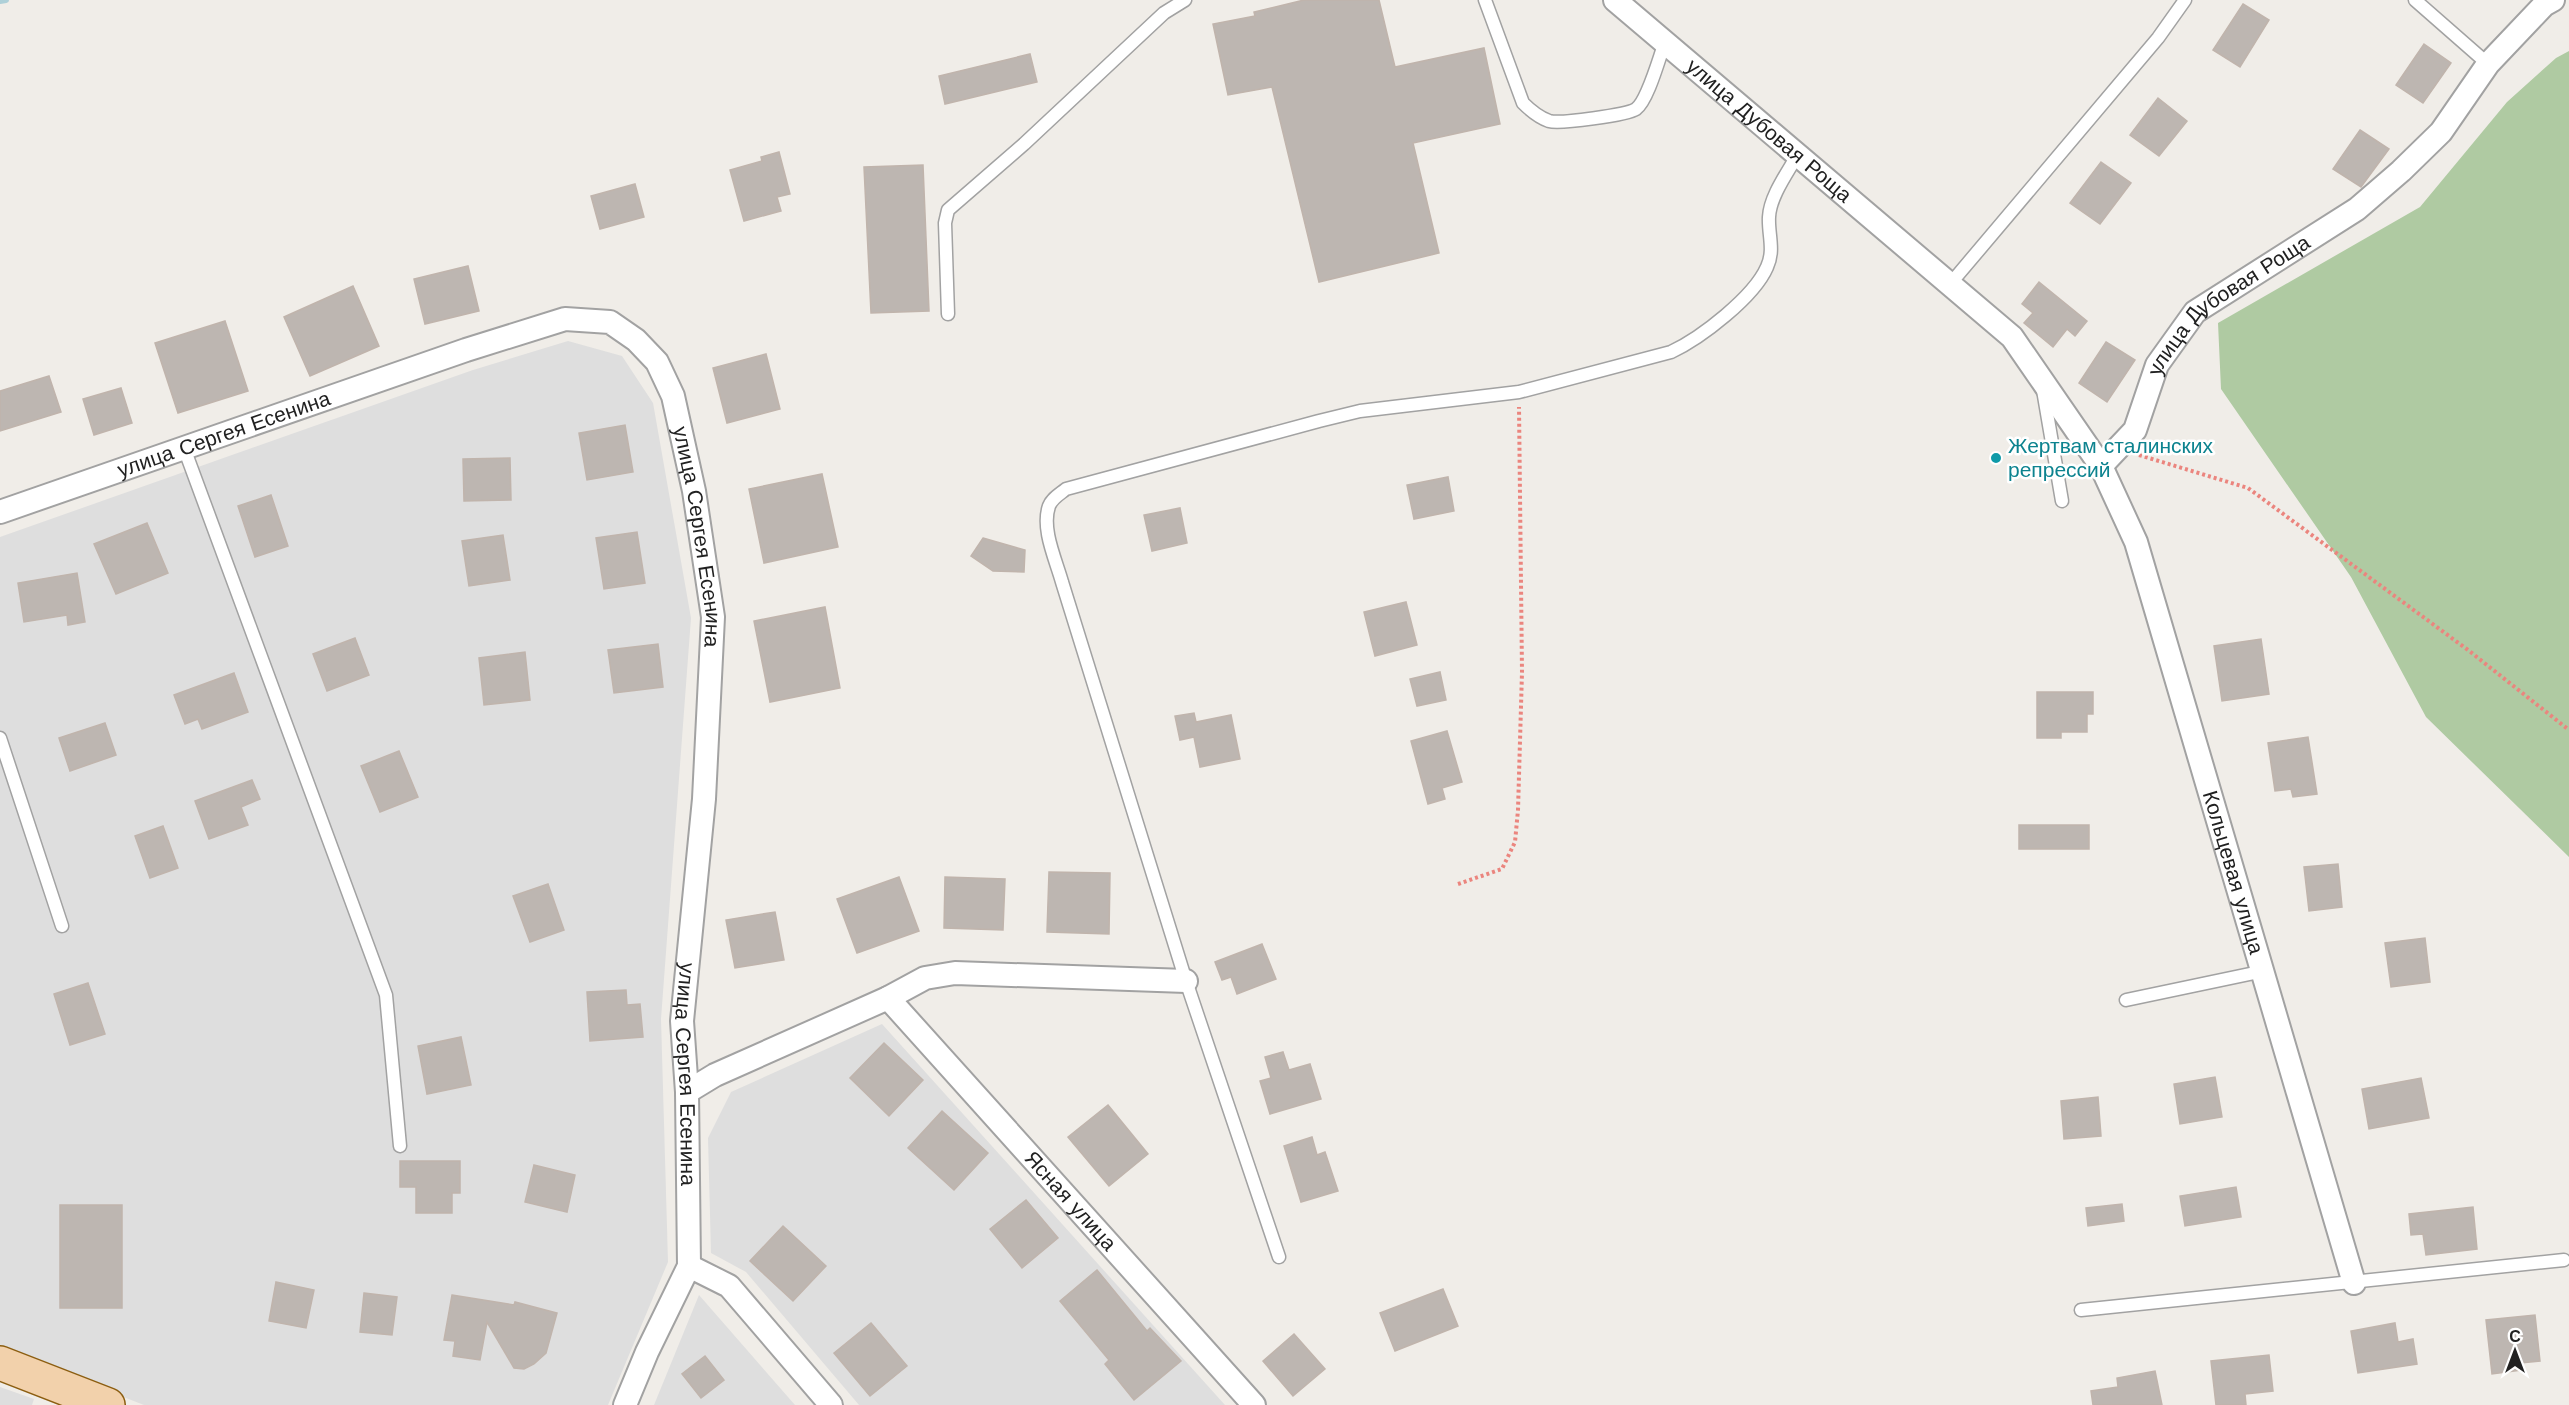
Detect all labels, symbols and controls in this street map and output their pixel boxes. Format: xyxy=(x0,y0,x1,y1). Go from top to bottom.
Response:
street label: улица Дубовая Роща xyxy=(1682,53,1857,208)
street label: улица Дубовая Роща xyxy=(2141,229,2315,378)
street label: улица Сергея Есенина xyxy=(114,385,334,482)
street label: улица Сергея Есенина xyxy=(668,424,726,648)
place label: Жертвам сталинских репрессий xyxy=(2008,433,2213,482)
marker: Жертвам сталинских репрессий xyxy=(1989,451,2003,465)
street label: Кольцевая улица xyxy=(2198,788,2270,957)
street label: улица Сергея Есенина xyxy=(670,961,701,1186)
street label: Ясная улица xyxy=(1020,1146,1122,1256)
north arrow xyxy=(2485,1321,2545,1381)
text: С xyxy=(2509,1327,2521,1346)

